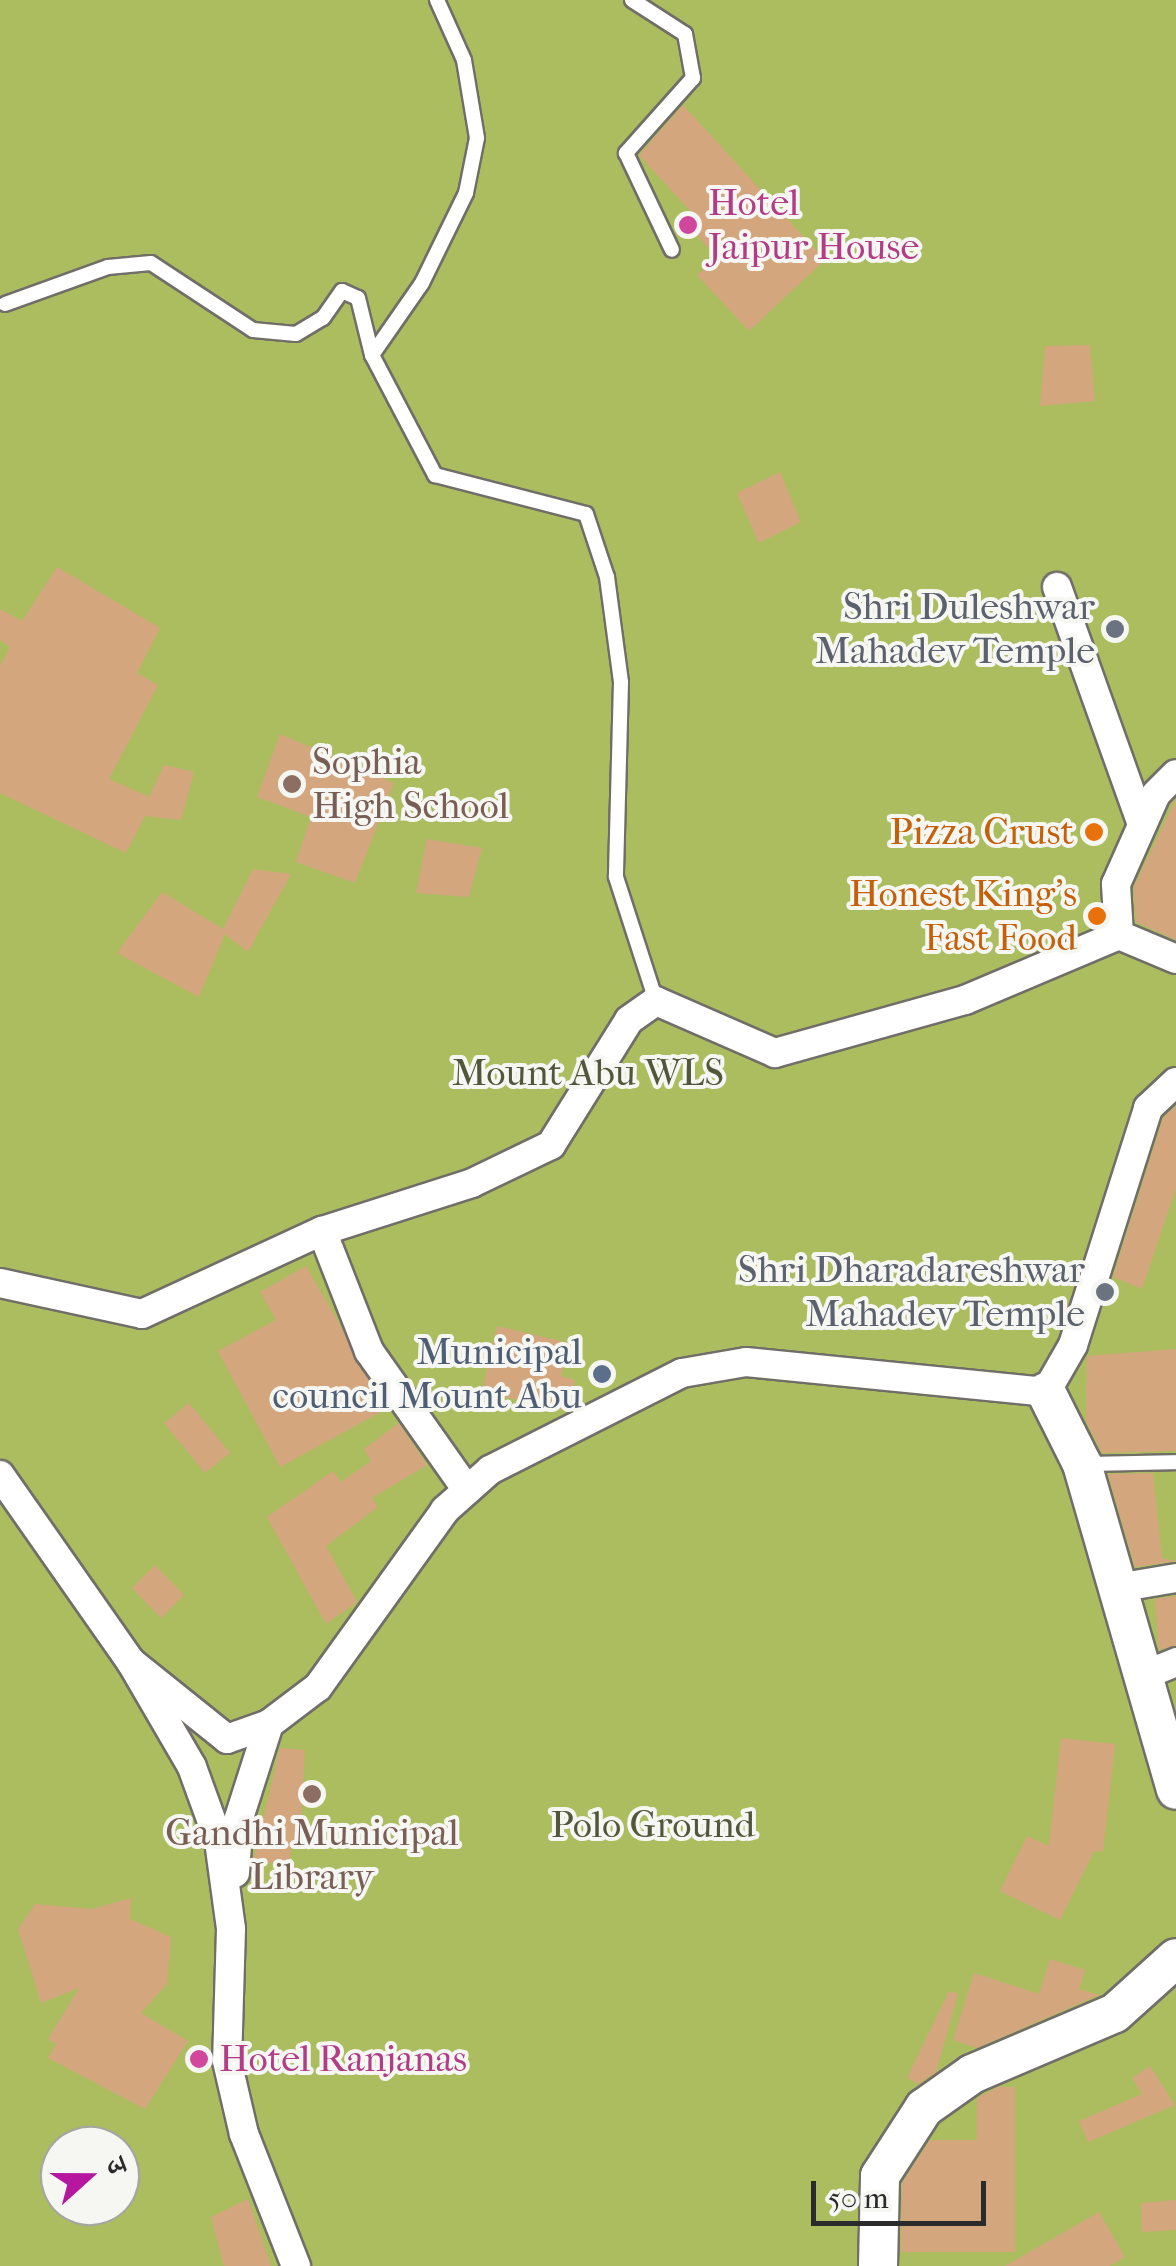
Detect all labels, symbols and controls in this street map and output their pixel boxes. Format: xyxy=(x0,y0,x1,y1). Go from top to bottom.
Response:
place label: Hotel Jaipur House xyxy=(708,180,919,270)
marker: Hotel Jaipur House xyxy=(677,214,699,236)
place label: Shri Duleshwar Mahadev Temple xyxy=(815,584,1095,674)
marker: Shri Duleshwar Mahadev Temple xyxy=(1104,618,1126,640)
place label: Sophia High School xyxy=(312,739,509,828)
marker: Sophia High School xyxy=(281,773,303,795)
place label: Pizza Crust xyxy=(890,809,1074,855)
marker: Pizza Crust xyxy=(1083,821,1105,843)
place label: Honest King's Fast Food xyxy=(849,871,1077,961)
marker: Honest King's Fast Food xyxy=(1086,905,1108,927)
park label: Mount Abu WLS xyxy=(452,1050,724,1096)
place label: Shri Dharadareshwar Mahadev Temple xyxy=(738,1247,1085,1336)
marker: Shri Dharadareshwar Mahadev Temple xyxy=(1094,1281,1116,1303)
place label: Municipal council Mount Abu xyxy=(272,1329,582,1418)
marker: Municipal council Mount Abu xyxy=(591,1363,613,1385)
marker: Gandhi Municipal Library xyxy=(301,1783,323,1805)
park label: Polo Ground xyxy=(551,1802,755,1848)
place label: Gandhi Municipal Library xyxy=(165,1810,459,1900)
place label: Hotel Ranjanas xyxy=(219,2036,467,2082)
marker: Hotel Ranjanas xyxy=(188,2048,210,2070)
north arrow xyxy=(40,2126,140,2226)
text: उ xyxy=(99,2153,135,2178)
scale bar xyxy=(816,2161,991,2223)
text: 50 m xyxy=(828,2181,889,2216)

